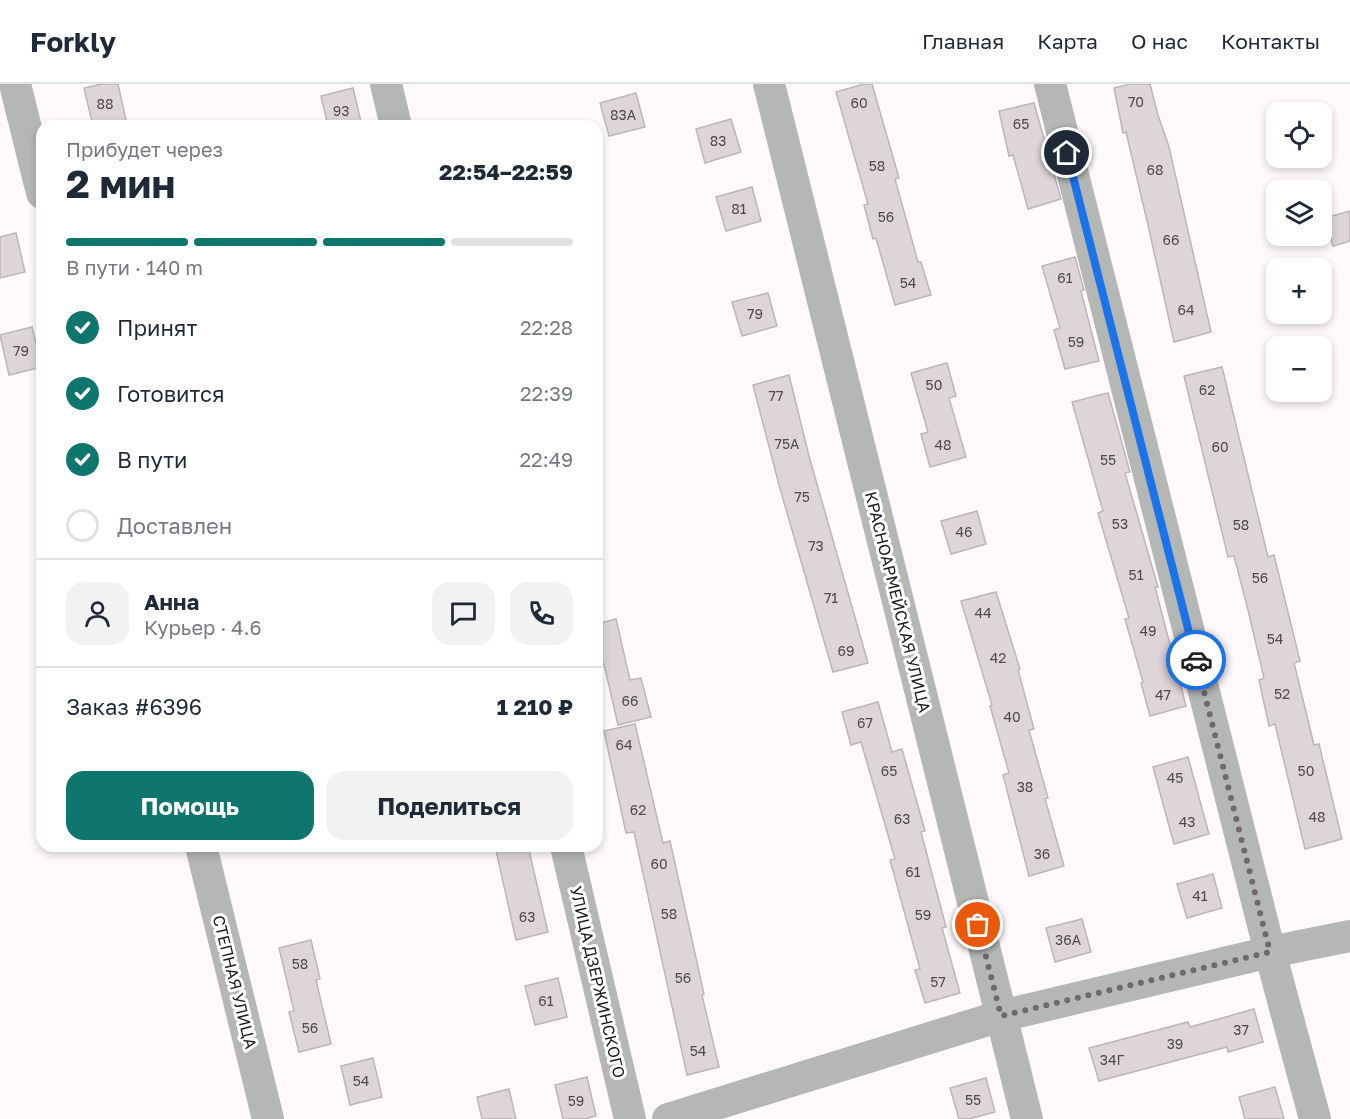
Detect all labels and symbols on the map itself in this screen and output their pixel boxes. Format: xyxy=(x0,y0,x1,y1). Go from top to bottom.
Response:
house number: 70 xyxy=(1128,93,1144,110)
house number: 60 xyxy=(850,94,868,111)
house number: 88 xyxy=(96,95,114,112)
house number: 93 xyxy=(333,102,349,119)
house number: 83А xyxy=(610,106,637,123)
house number: 65 xyxy=(1013,115,1029,132)
pin xyxy=(1041,127,1092,178)
house number: 83 xyxy=(710,132,726,149)
house number: 58 xyxy=(869,157,885,174)
house number: 68 xyxy=(1146,161,1164,178)
house number: 81 xyxy=(731,200,747,217)
house number: 56 xyxy=(878,208,894,225)
house number: 66 xyxy=(1163,231,1179,248)
house number: 61 xyxy=(1057,269,1073,286)
house number: 54 xyxy=(900,274,916,291)
house number: 64 xyxy=(1177,301,1195,318)
house number: 79 xyxy=(747,305,763,322)
house number: 59 xyxy=(1068,333,1084,350)
house number: 79 xyxy=(13,342,29,359)
house number: 50 xyxy=(926,376,942,393)
house number: 62 xyxy=(1199,381,1215,398)
house number: 77 xyxy=(769,387,783,404)
house number: 75А xyxy=(775,435,800,452)
house number: 48 xyxy=(934,436,952,453)
house number: 60 xyxy=(1211,438,1229,455)
house number: 55 xyxy=(1100,451,1116,468)
house number: 75 xyxy=(794,488,810,505)
street label: КРАСНОАРМЕЙСКАЯ УЛИЦА xyxy=(861,489,935,715)
house number: 53 xyxy=(1112,515,1128,532)
house number: 58 xyxy=(1233,516,1249,533)
house number: 46 xyxy=(955,523,973,540)
house number: 73 xyxy=(808,537,824,554)
house number: 51 xyxy=(1129,566,1144,583)
house number: 56 xyxy=(1252,569,1268,586)
house number: 71 xyxy=(824,589,838,606)
house number: 44 xyxy=(974,604,992,621)
house number: 49 xyxy=(1139,622,1157,639)
courier xyxy=(1166,630,1226,690)
house number: 54 xyxy=(1267,630,1283,647)
house number: 69 xyxy=(838,642,854,659)
house number: 42 xyxy=(990,649,1006,666)
house number: 52 xyxy=(1274,685,1290,702)
house number: 47 xyxy=(1155,686,1171,703)
house number: 66 xyxy=(622,692,638,709)
house number: 40 xyxy=(1003,708,1021,725)
house number: 67 xyxy=(857,714,873,731)
house number: 64 xyxy=(615,736,633,753)
house number: 65 xyxy=(881,762,897,779)
house number: 50 xyxy=(1298,762,1314,779)
house number: 45 xyxy=(1167,769,1183,786)
house number: 38 xyxy=(1017,778,1033,795)
house number: 62 xyxy=(630,801,646,818)
house number: 48 xyxy=(1308,808,1326,825)
house number: 63 xyxy=(894,810,910,827)
house number: 43 xyxy=(1179,813,1195,830)
house number: 36 xyxy=(1034,845,1050,862)
house number: 60 xyxy=(650,855,668,872)
house number: 61 xyxy=(905,863,921,880)
street label: УЛИЦА ДЗЕРЖИНСКОГО xyxy=(566,884,630,1080)
house number: 41 xyxy=(1192,887,1208,904)
pin xyxy=(952,899,1003,950)
house number: 58 xyxy=(661,905,677,922)
house number: 59 xyxy=(915,906,931,923)
house number: 63 xyxy=(519,908,535,925)
street label: СТЕПНАЯ УЛИЦА xyxy=(209,913,261,1051)
house number: 36А xyxy=(1055,931,1082,948)
house number: 58 xyxy=(292,955,308,972)
house number: 56 xyxy=(675,969,691,986)
house number: 57 xyxy=(930,973,946,990)
house number: 61 xyxy=(538,992,554,1009)
house number: 56 xyxy=(302,1019,318,1036)
house number: 37 xyxy=(1233,1021,1249,1038)
house number: 39 xyxy=(1167,1035,1183,1052)
house number: 54 xyxy=(690,1042,706,1059)
house number: 34Г xyxy=(1100,1051,1124,1068)
house number: 54 xyxy=(353,1072,369,1089)
house number: 55 xyxy=(965,1091,981,1108)
house number: 59 xyxy=(568,1092,584,1109)

